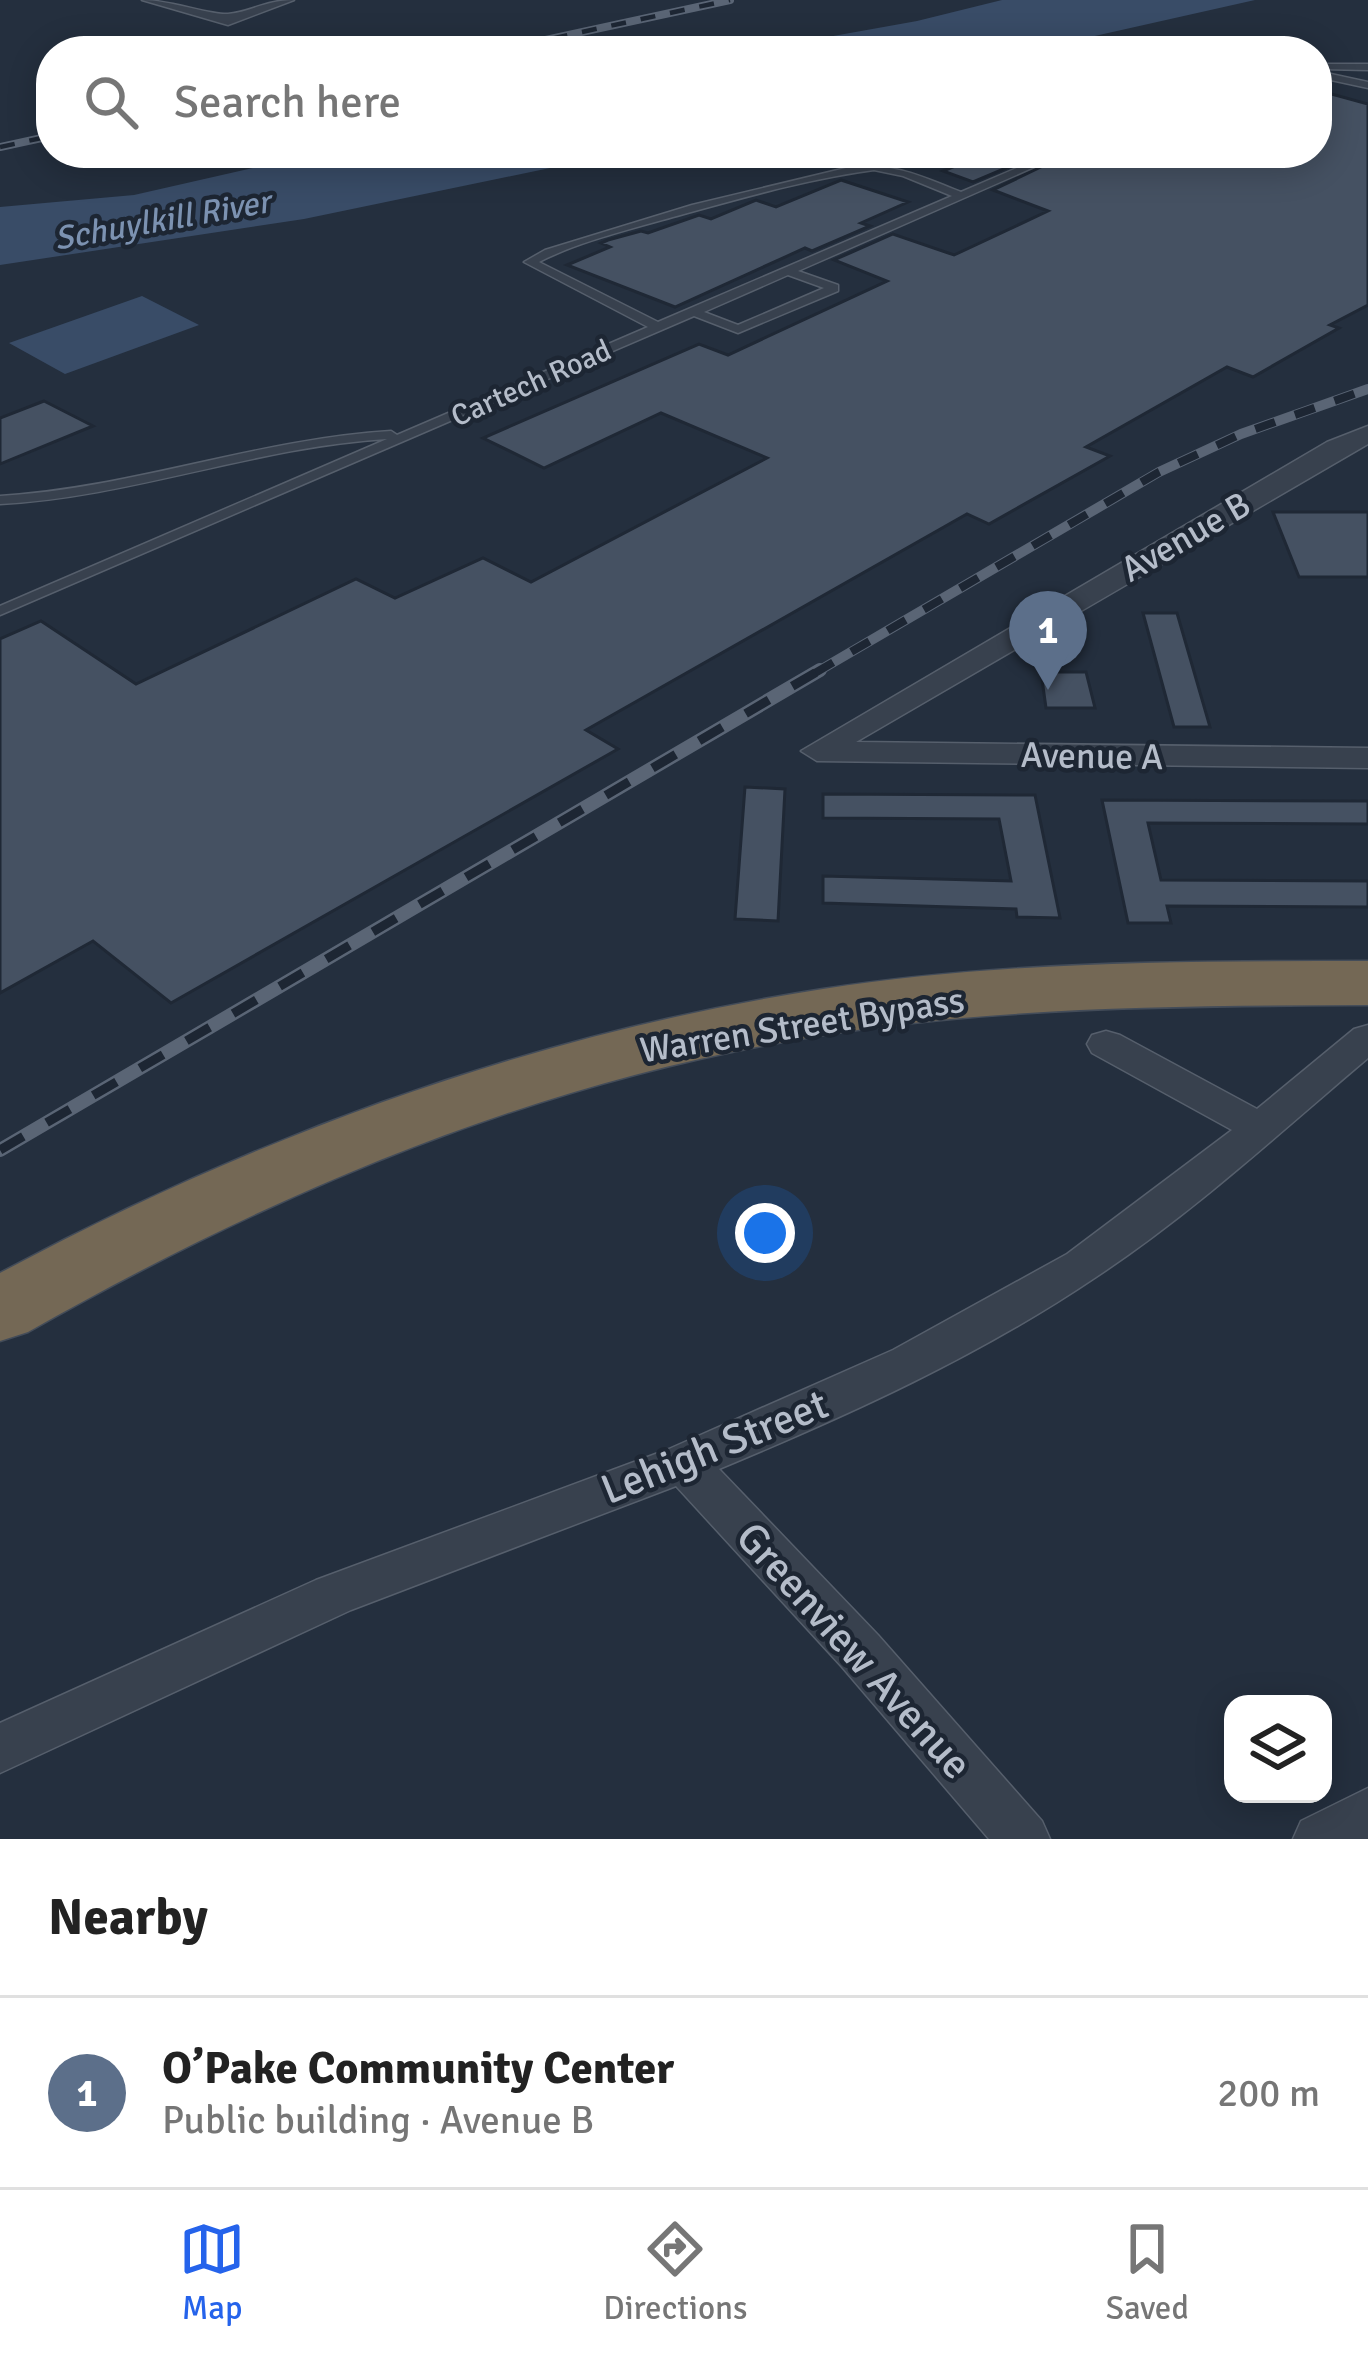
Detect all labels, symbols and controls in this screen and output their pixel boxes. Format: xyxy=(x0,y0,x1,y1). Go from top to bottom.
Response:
search box xyxy=(36,36,1332,168)
icon: search xyxy=(78,69,144,135)
text: Search here xyxy=(174,75,401,130)
water label: Schuylkill River xyxy=(51,180,278,260)
street label: Cartech Road xyxy=(445,332,617,435)
street label: Avenue B xyxy=(1113,482,1259,592)
pin: 1 xyxy=(1009,591,1087,690)
street label: Avenue A xyxy=(1020,733,1164,780)
street label: Warren Street Bypass xyxy=(637,978,968,1073)
your location xyxy=(735,1203,795,1263)
street label: Lehigh Street xyxy=(594,1379,835,1516)
street label: Greenview Avenue xyxy=(725,1512,982,1790)
map controls xyxy=(1224,1695,1332,1803)
button: layers xyxy=(1224,1695,1332,1803)
text: Nearby xyxy=(48,1886,208,1949)
text: O’Pake Community Center xyxy=(162,2041,674,2096)
text: 1 xyxy=(76,2069,98,2117)
text: 200 m xyxy=(1217,2069,1320,2117)
text: Public building · Avenue B xyxy=(162,2096,594,2144)
tab: Map xyxy=(179,2216,245,2329)
tab: Directions xyxy=(603,2216,748,2329)
tab: Saved xyxy=(1106,2216,1189,2329)

